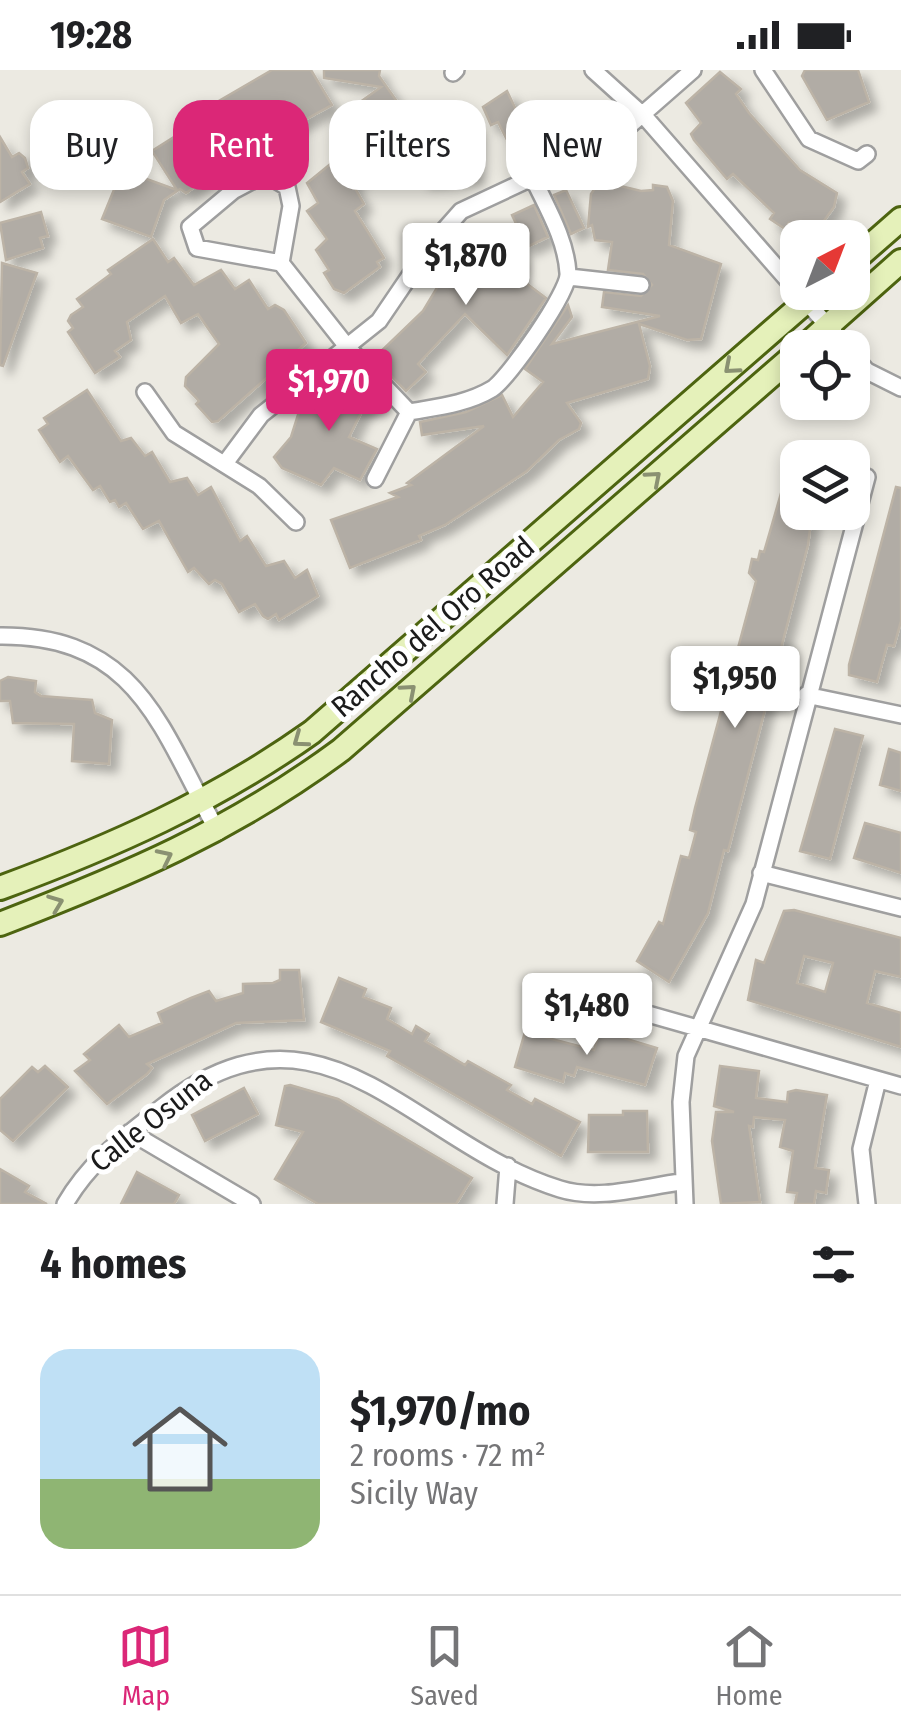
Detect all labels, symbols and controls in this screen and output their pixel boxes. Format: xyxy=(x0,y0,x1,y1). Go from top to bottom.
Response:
text: 19:28 xyxy=(50,12,132,58)
chip: Buy xyxy=(30,100,153,190)
chip: Rent xyxy=(173,100,309,190)
chip: Filters xyxy=(329,100,486,190)
chip: New xyxy=(506,100,637,190)
north arrow xyxy=(780,220,870,310)
map controls xyxy=(780,220,870,530)
pin: $1,870 xyxy=(385,223,547,308)
text: $1,870 xyxy=(425,236,507,274)
button: locate xyxy=(780,330,870,420)
pin: $1,970 xyxy=(248,349,410,434)
one-way arrow xyxy=(725,356,743,374)
text: $1,970 xyxy=(288,362,370,400)
button: layers xyxy=(780,440,870,530)
one-way arrow xyxy=(642,471,661,489)
street label: Rancho del Oro Road xyxy=(324,529,542,725)
pin: $1,950 xyxy=(654,646,816,731)
text: $1,950 xyxy=(693,659,777,697)
one-way arrow xyxy=(397,685,416,703)
one-way arrow xyxy=(293,728,311,746)
one-way arrow xyxy=(155,850,173,870)
one-way arrow xyxy=(46,894,64,914)
pin: $1,480 xyxy=(506,973,668,1058)
text: $1,480 xyxy=(544,986,630,1024)
street label: Calle Osuna xyxy=(83,1062,219,1180)
icon: filters xyxy=(806,1237,861,1292)
text: 4 homes xyxy=(40,1239,187,1289)
text: $1,970/mo xyxy=(350,1386,530,1436)
icon: home xyxy=(120,1389,240,1509)
text: 2 rooms · 72 m² xyxy=(350,1436,546,1474)
text: Sicily Way xyxy=(350,1474,478,1512)
tab: Map xyxy=(118,1619,173,1712)
tab: Saved xyxy=(410,1619,479,1712)
tab: Home xyxy=(716,1619,783,1712)

